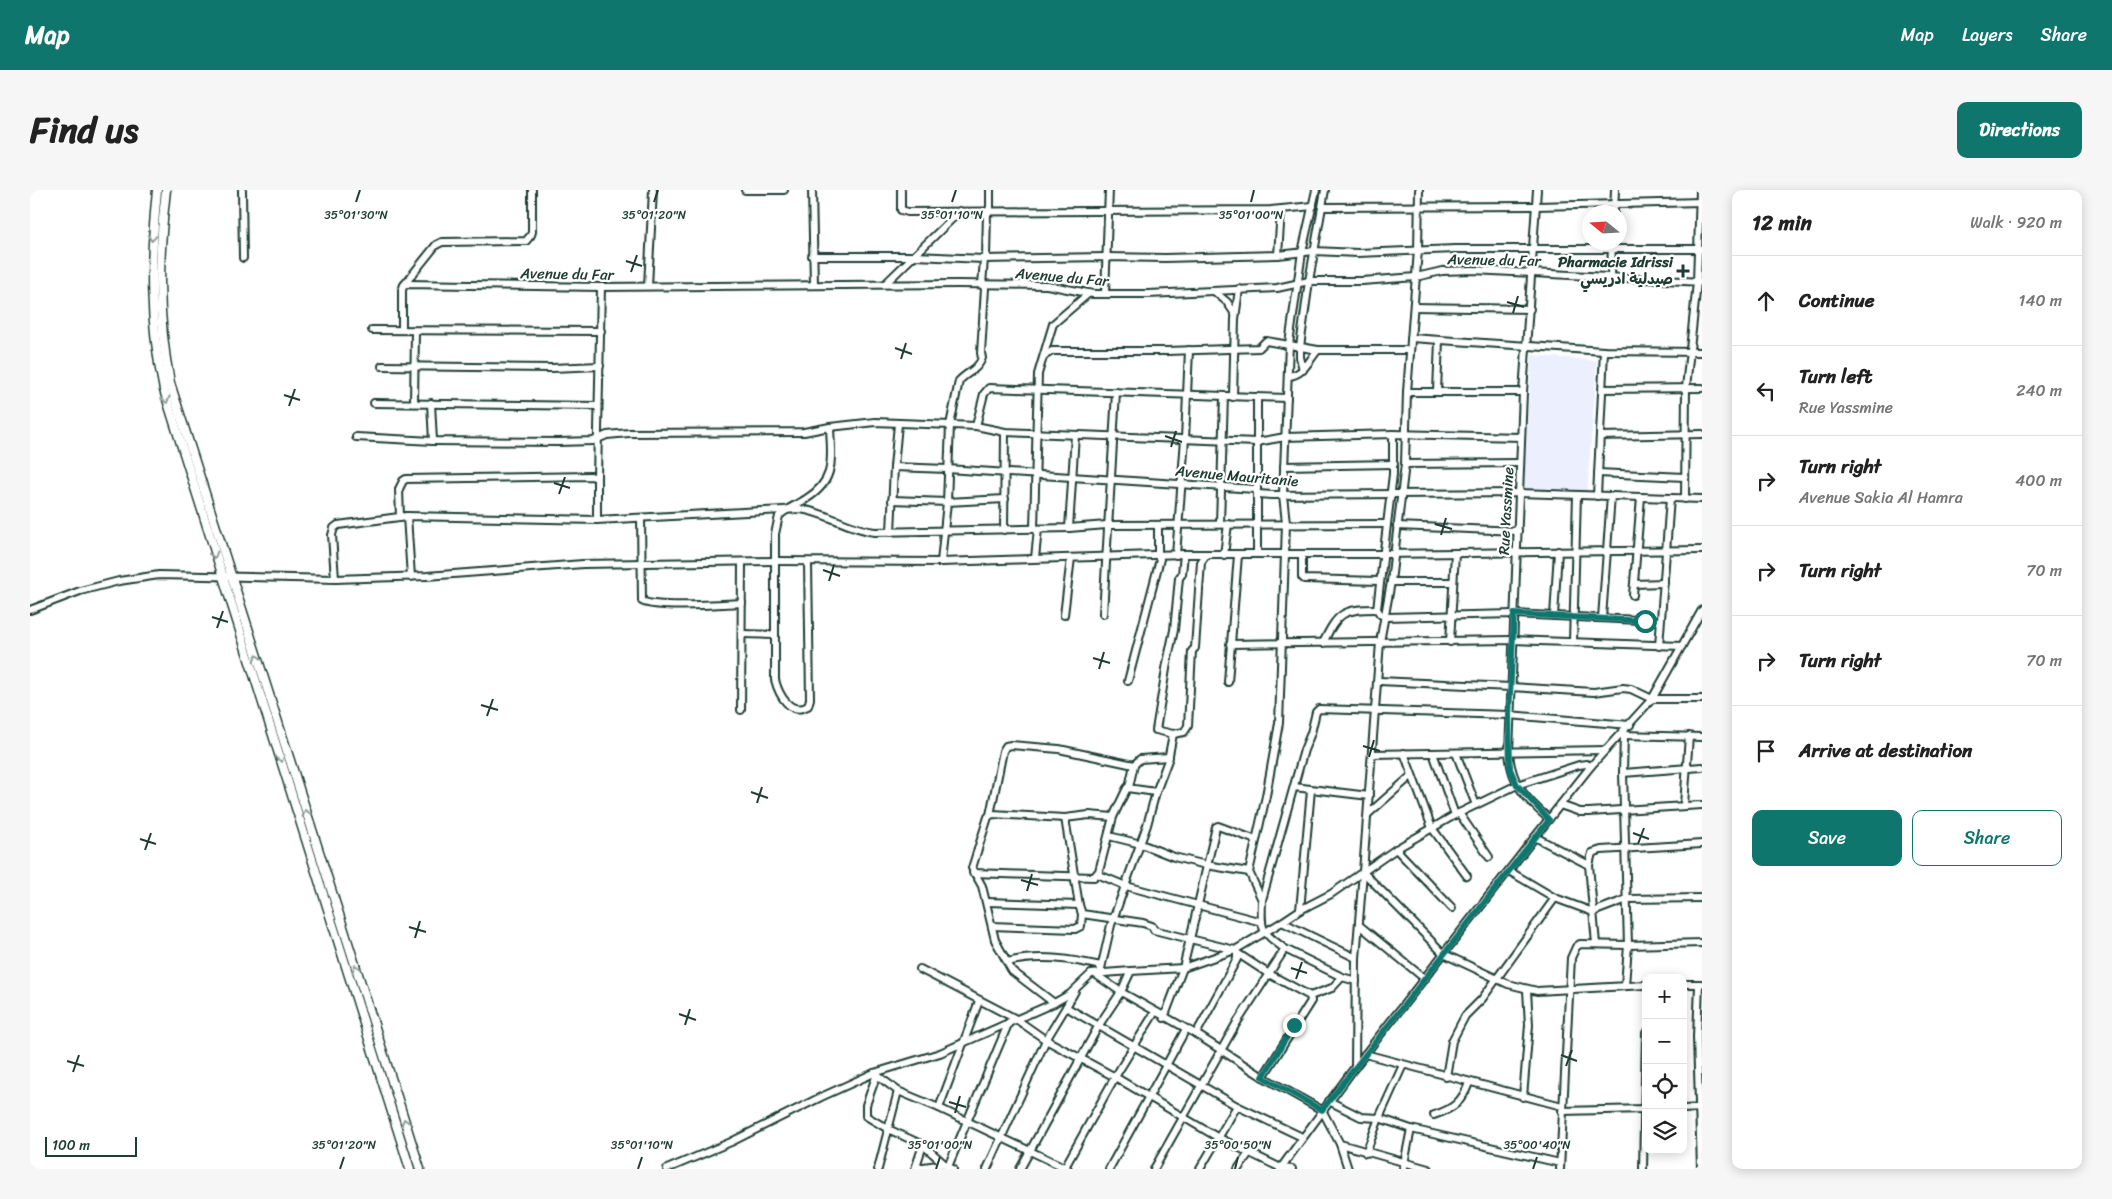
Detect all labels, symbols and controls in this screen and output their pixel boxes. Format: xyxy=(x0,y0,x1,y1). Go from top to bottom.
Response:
text: Map xyxy=(25,14,69,56)
text: Map xyxy=(1901,19,1934,51)
text: Layers xyxy=(1962,19,2013,51)
text: Share xyxy=(2041,19,2087,51)
text: Find us xyxy=(30,99,138,161)
button: Directions xyxy=(1957,102,2082,158)
text: 35°01'30"N xyxy=(324,204,389,226)
text: 35°01'20"N xyxy=(622,204,687,226)
text: 35°01'10"N xyxy=(921,204,984,226)
text: 35°01'00"N xyxy=(1219,204,1284,226)
text: 12 min xyxy=(1752,204,1812,242)
north arrow xyxy=(1582,205,1627,250)
text: Walk · 920 m xyxy=(1970,208,2062,237)
one-way arrow xyxy=(147,235,158,243)
street label: Avenue du Far xyxy=(1446,246,1542,274)
place label: Pharmacie Idrissi صيدلية ادريسي xyxy=(1558,249,1674,293)
street label: Avenue du Far xyxy=(519,260,615,288)
street label: Avenue du Far xyxy=(1013,260,1111,294)
marker: Pharmacie Idrissi صيدلية ادريسي xyxy=(1677,265,1689,277)
text: Continue xyxy=(1799,284,1875,317)
text: 140 m xyxy=(2019,286,2062,315)
icon: ahead xyxy=(1752,287,1780,315)
text: Turn left xyxy=(1799,360,1872,393)
text: 240 m xyxy=(2016,376,2062,405)
icon: left xyxy=(1752,377,1780,405)
text: Rue Yassmine xyxy=(1799,393,1893,422)
one-way arrow xyxy=(160,395,171,404)
text: Turn right xyxy=(1799,450,1881,483)
street label: Avenue Mauritanie xyxy=(1173,458,1300,494)
street label: Rue Yassmine xyxy=(1491,466,1521,556)
text: 400 m xyxy=(2015,466,2062,495)
icon: right xyxy=(1752,467,1780,495)
text: Avenue Sakia Al Hamra xyxy=(1799,483,1963,512)
one-way arrow xyxy=(209,550,219,558)
text: Turn right xyxy=(1799,554,1881,587)
text: 70 m xyxy=(2026,556,2062,585)
icon: right xyxy=(1752,557,1780,585)
route start xyxy=(1634,610,1657,633)
text: Turn right xyxy=(1799,644,1881,677)
text: 70 m xyxy=(2026,646,2062,675)
icon: right xyxy=(1752,647,1780,675)
one-way arrow xyxy=(252,655,262,663)
text: Arrive at destination xyxy=(1799,734,1972,767)
icon: arrive xyxy=(1752,737,1780,765)
one-way arrow xyxy=(275,755,285,763)
one-way arrow xyxy=(302,809,312,818)
button: Save xyxy=(1752,810,1902,866)
button: Share xyxy=(1912,810,2062,866)
one-way arrow xyxy=(352,964,362,972)
map controls xyxy=(1642,974,1687,1154)
button: + xyxy=(1642,974,1687,1019)
route end xyxy=(1283,1014,1306,1037)
button: − xyxy=(1642,1019,1687,1064)
button: locate xyxy=(1642,1064,1687,1109)
button: layers xyxy=(1642,1109,1687,1154)
one-way arrow xyxy=(401,1119,411,1127)
text: 100 m xyxy=(52,1133,90,1158)
scale bar xyxy=(45,1134,138,1157)
text: 35°01'20"N xyxy=(312,1134,377,1156)
text: 35°01'10"N xyxy=(611,1134,674,1156)
text: 35°01'00"N xyxy=(908,1134,973,1156)
text: 35°00'50"N xyxy=(1205,1134,1272,1156)
text: 35°00'40"N xyxy=(1503,1134,1571,1156)

